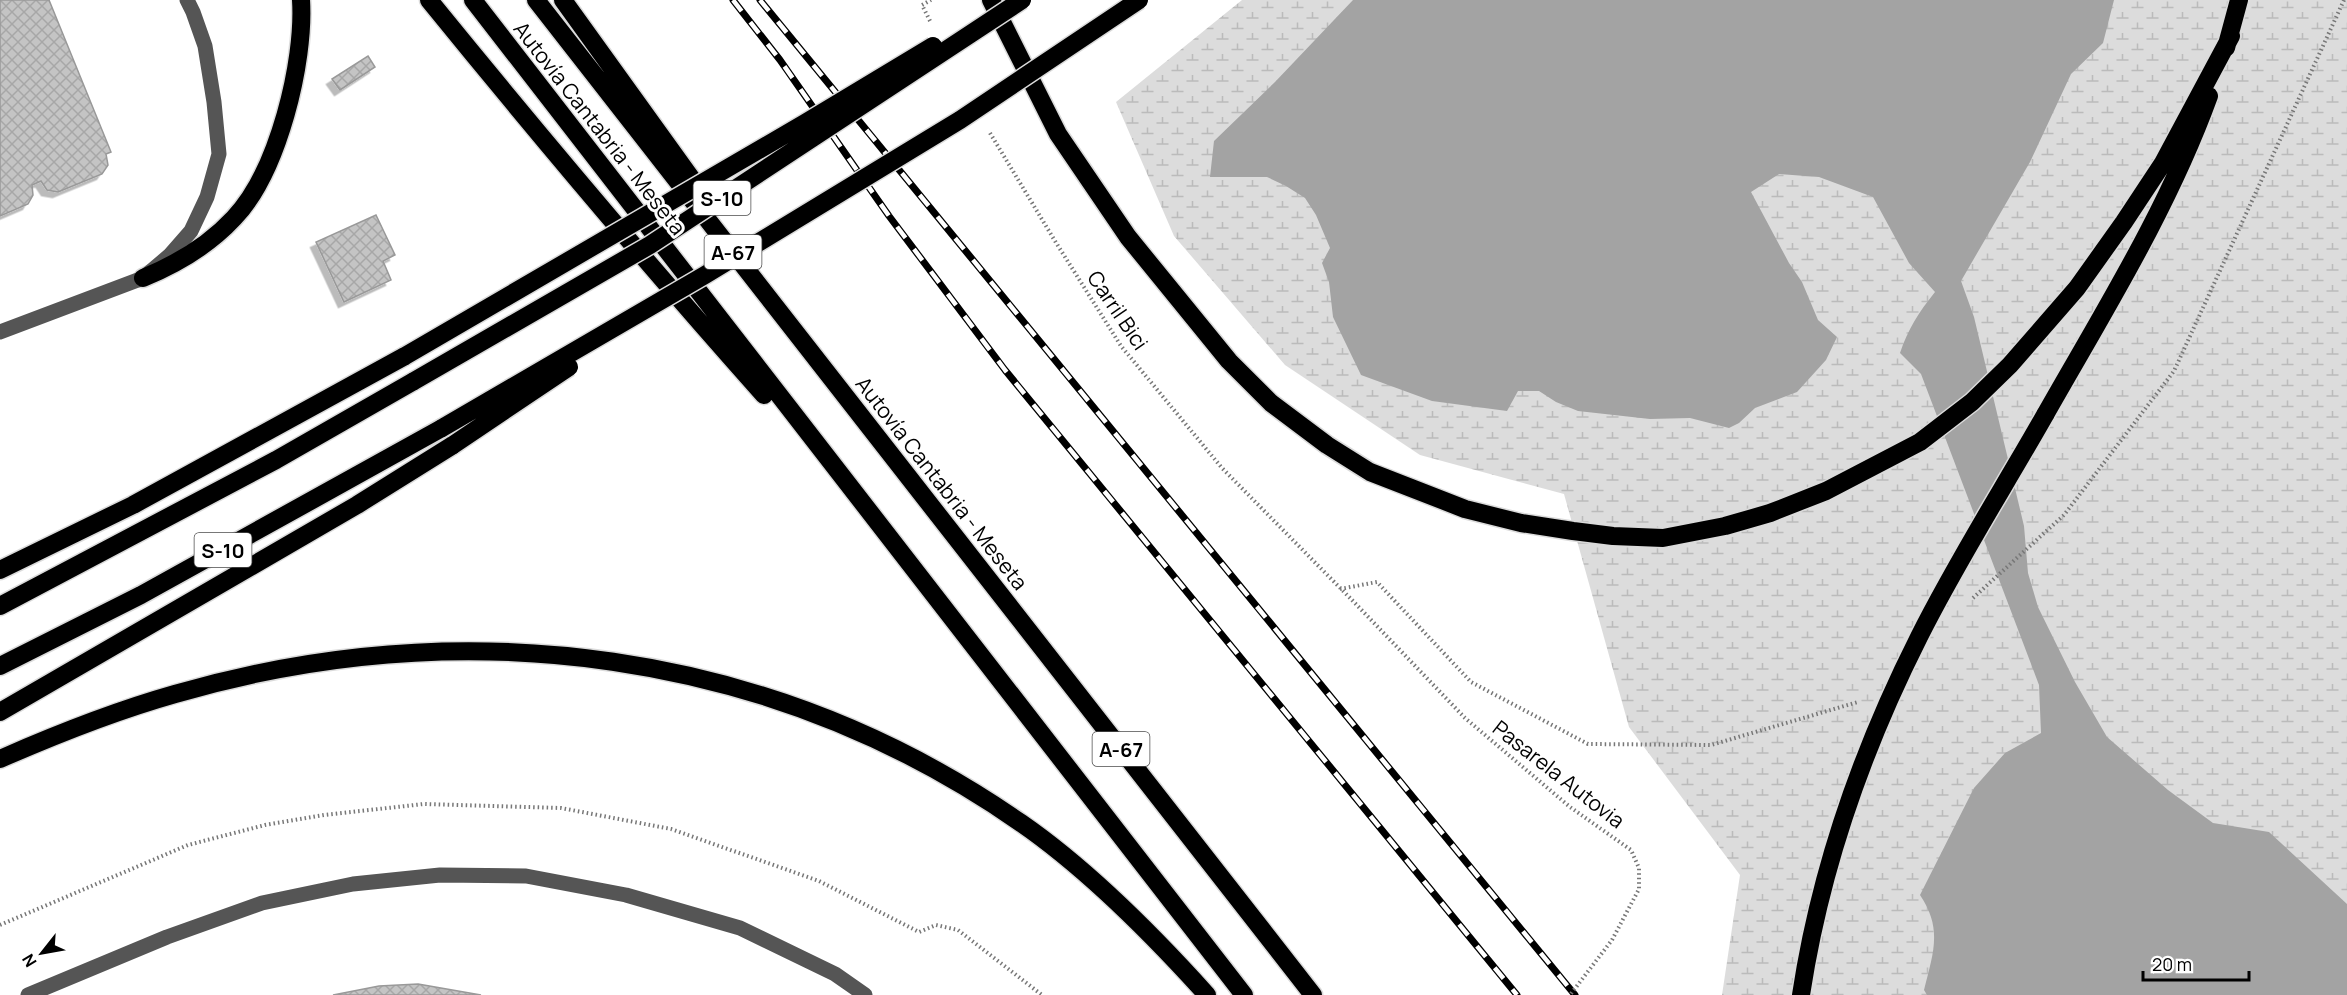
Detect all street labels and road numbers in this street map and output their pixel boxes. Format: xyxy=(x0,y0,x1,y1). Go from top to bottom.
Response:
street label: Autovía Cantabria - Meseta xyxy=(508,16,692,240)
road number: S-10 xyxy=(694,181,750,215)
road number: A-67 xyxy=(704,235,762,269)
street label: Carril Bici xyxy=(1081,265,1155,355)
street label: Autovía Cantabria - Meseta xyxy=(850,371,1034,595)
road number: S-10 xyxy=(194,533,252,567)
street label: Pasarela Autovia xyxy=(1487,714,1631,834)
road number: A-67 xyxy=(1092,732,1150,766)

